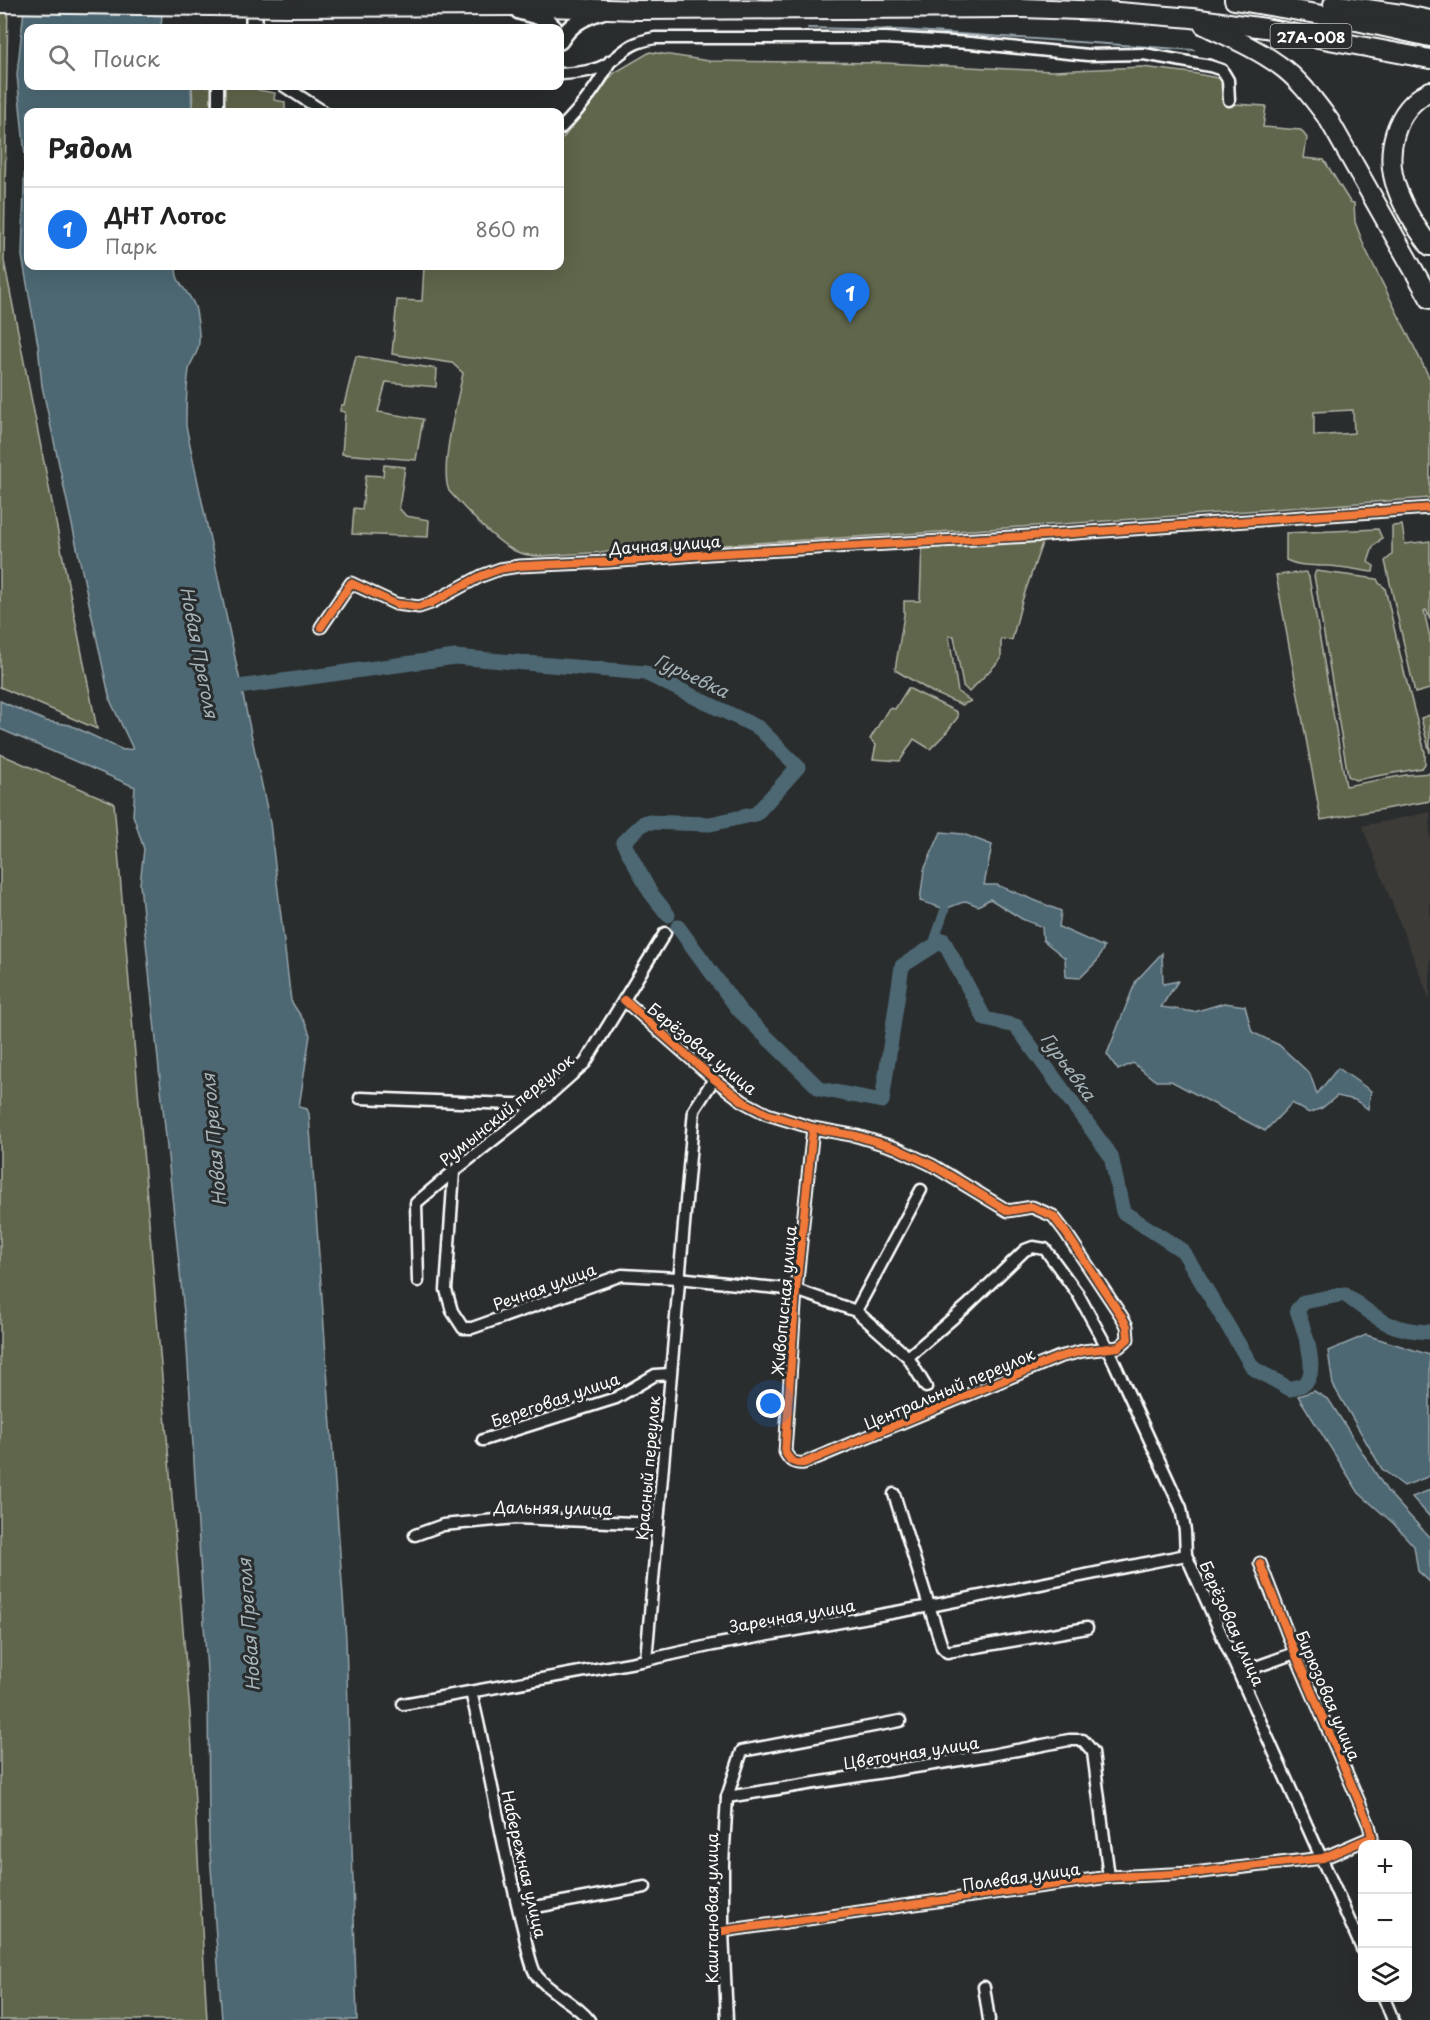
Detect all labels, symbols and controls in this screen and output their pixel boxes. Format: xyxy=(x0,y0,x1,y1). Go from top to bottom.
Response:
search box xyxy=(24,24,564,90)
road number: 27А-008 xyxy=(1270,24,1352,48)
icon: search xyxy=(45,41,78,74)
text: Поиск xyxy=(93,41,160,74)
text: Рядом xyxy=(48,128,133,167)
text: ДНТ Лотос xyxy=(105,198,227,231)
text: 1 xyxy=(63,214,72,244)
text: 860 m xyxy=(475,214,540,244)
text: Парк xyxy=(105,231,157,261)
pin: 1 xyxy=(830,274,870,323)
street label: Дачная улица xyxy=(608,528,721,560)
water label: Новая Преголя xyxy=(174,584,226,721)
water label: Гурьевка xyxy=(651,646,734,704)
street label: Берёзовая улица xyxy=(643,996,763,1100)
water label: Гурьевка xyxy=(1035,1026,1104,1107)
street label: Румынский переулок xyxy=(434,1047,579,1171)
water label: Новая Преголя xyxy=(194,1071,232,1207)
street label: Живописная улица xyxy=(764,1225,802,1377)
street label: Речная улица xyxy=(489,1256,599,1316)
street label: Центральный переулок xyxy=(860,1341,1039,1435)
street label: Береговая улица xyxy=(488,1366,622,1432)
your location xyxy=(756,1389,785,1418)
street label: Красный переулок xyxy=(629,1394,665,1541)
street label: Дальняя улица xyxy=(493,1494,612,1520)
water label: Новая Преголя xyxy=(230,1556,266,1692)
street label: Берёзовая улица xyxy=(1195,1557,1271,1689)
street label: Заречная улица xyxy=(727,1592,857,1638)
street label: Бирюзовая улица xyxy=(1291,1626,1367,1764)
street label: Цветочная улица xyxy=(842,1729,980,1775)
street label: Набережная улица xyxy=(496,1788,554,1940)
street label: Каштановая улица xyxy=(699,1833,723,1983)
map controls xyxy=(1358,1840,1412,2002)
button: + xyxy=(1358,1840,1412,1894)
street label: Полевая улица xyxy=(961,1856,1081,1896)
button: − xyxy=(1358,1894,1412,1948)
button: layers xyxy=(1358,1948,1412,2002)

